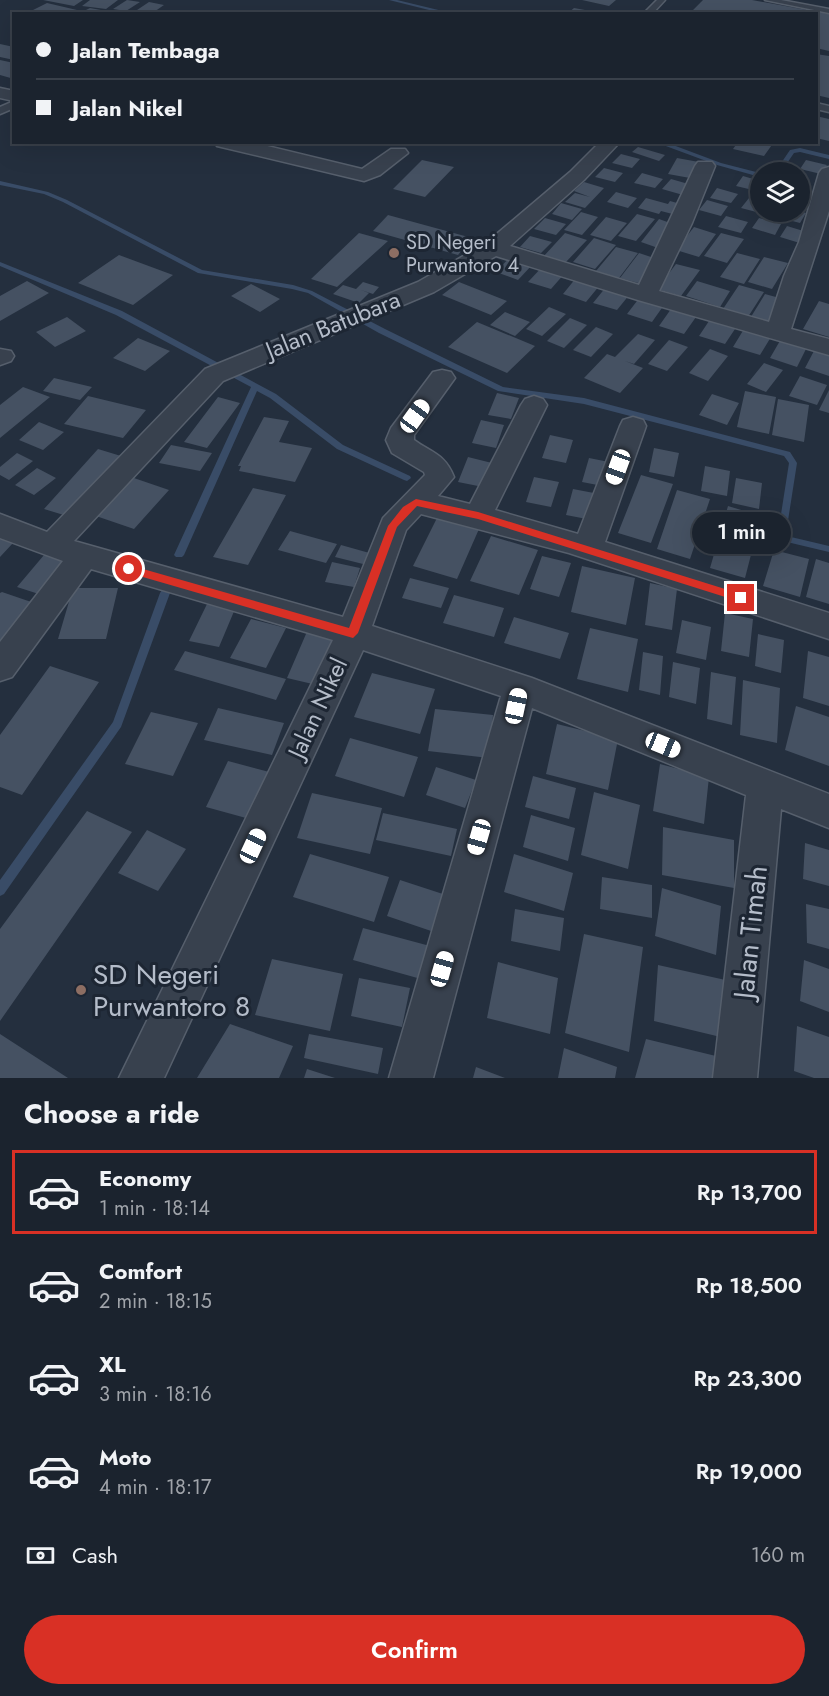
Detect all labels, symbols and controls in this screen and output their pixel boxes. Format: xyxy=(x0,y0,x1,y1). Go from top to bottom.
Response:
text: Jalan Tembaga xyxy=(72,34,220,66)
text: Jalan Nikel xyxy=(72,92,183,124)
map controls xyxy=(750,162,810,222)
button: layers xyxy=(750,162,810,222)
place label: SD Negeri Purwantoro 4 xyxy=(406,228,519,280)
marker: SD Negeri Purwantoro 4 xyxy=(387,246,401,260)
street label: Jalan Batubara xyxy=(257,282,405,369)
car xyxy=(397,396,433,436)
car xyxy=(603,447,633,487)
callout: 1 min xyxy=(692,511,790,553)
text: 1 min xyxy=(717,518,766,547)
route start xyxy=(115,555,142,582)
route end xyxy=(727,584,754,611)
street label: Jalan Nikel xyxy=(278,652,356,766)
car xyxy=(503,687,529,725)
car xyxy=(643,730,683,760)
car xyxy=(465,817,493,857)
car xyxy=(237,826,269,866)
street label: Jalan Timah xyxy=(723,864,778,1005)
car xyxy=(428,949,456,989)
place label: SD Negeri Purwantoro 8 xyxy=(93,954,250,1027)
marker: SD Negeri Purwantoro 8 xyxy=(74,983,88,997)
text: Choose a ride xyxy=(24,1094,199,1133)
text: Economy xyxy=(99,1162,191,1194)
icon: car xyxy=(27,1165,81,1219)
text: Rp 13,700 xyxy=(697,1176,802,1208)
text: 1 min · 18:14 xyxy=(99,1194,210,1223)
text: Comfort xyxy=(99,1255,182,1287)
icon: car xyxy=(27,1258,81,1312)
text: Rp 18,500 xyxy=(696,1269,802,1301)
text: 2 min · 18:15 xyxy=(99,1287,212,1316)
text: XL xyxy=(99,1348,126,1380)
icon: car xyxy=(27,1351,81,1405)
text: Rp 23,300 xyxy=(693,1362,802,1394)
text: 3 min · 18:16 xyxy=(99,1380,212,1409)
text: Moto xyxy=(99,1441,152,1473)
icon: car xyxy=(27,1444,81,1498)
text: Rp 19,000 xyxy=(696,1455,802,1487)
text: 4 min · 18:17 xyxy=(99,1473,211,1502)
icon: cash xyxy=(24,1539,57,1572)
text: Cash xyxy=(72,1539,118,1571)
text: 160 m xyxy=(751,1541,805,1570)
button: Confirm xyxy=(24,1615,805,1684)

